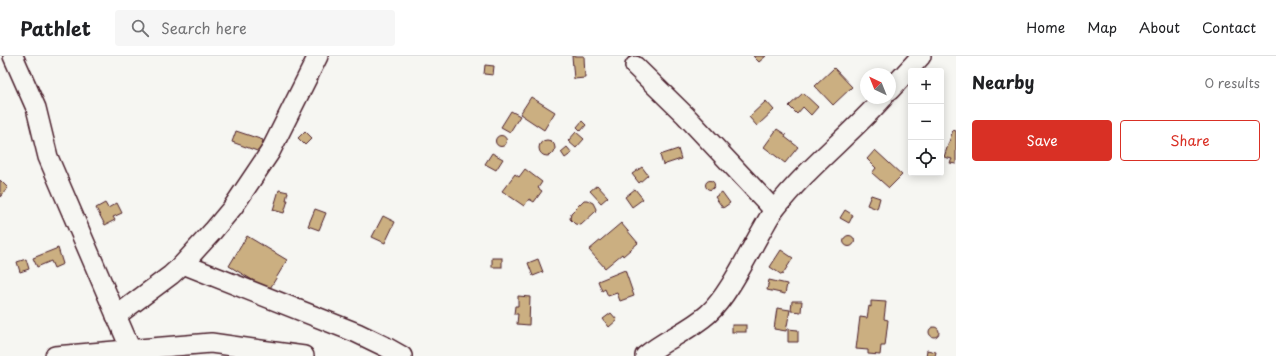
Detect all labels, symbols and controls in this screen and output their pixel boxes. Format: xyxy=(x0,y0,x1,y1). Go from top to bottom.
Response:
search box xyxy=(115,10,395,46)
text: Pathlet xyxy=(20,14,91,42)
text: Search here xyxy=(161,16,247,39)
icon: search xyxy=(129,17,151,39)
text: Home xyxy=(1026,17,1065,38)
text: Map xyxy=(1087,17,1117,38)
text: About xyxy=(1139,17,1180,38)
text: Contact xyxy=(1202,17,1256,38)
north arrow xyxy=(860,68,896,104)
map controls xyxy=(908,68,944,176)
button: + xyxy=(908,68,944,104)
text: Nearby xyxy=(972,69,1034,95)
text: 0 results xyxy=(1205,73,1260,92)
button: − xyxy=(908,104,944,140)
button: Save xyxy=(972,120,1112,161)
button: Share xyxy=(1120,120,1260,161)
button: locate xyxy=(908,140,944,176)

